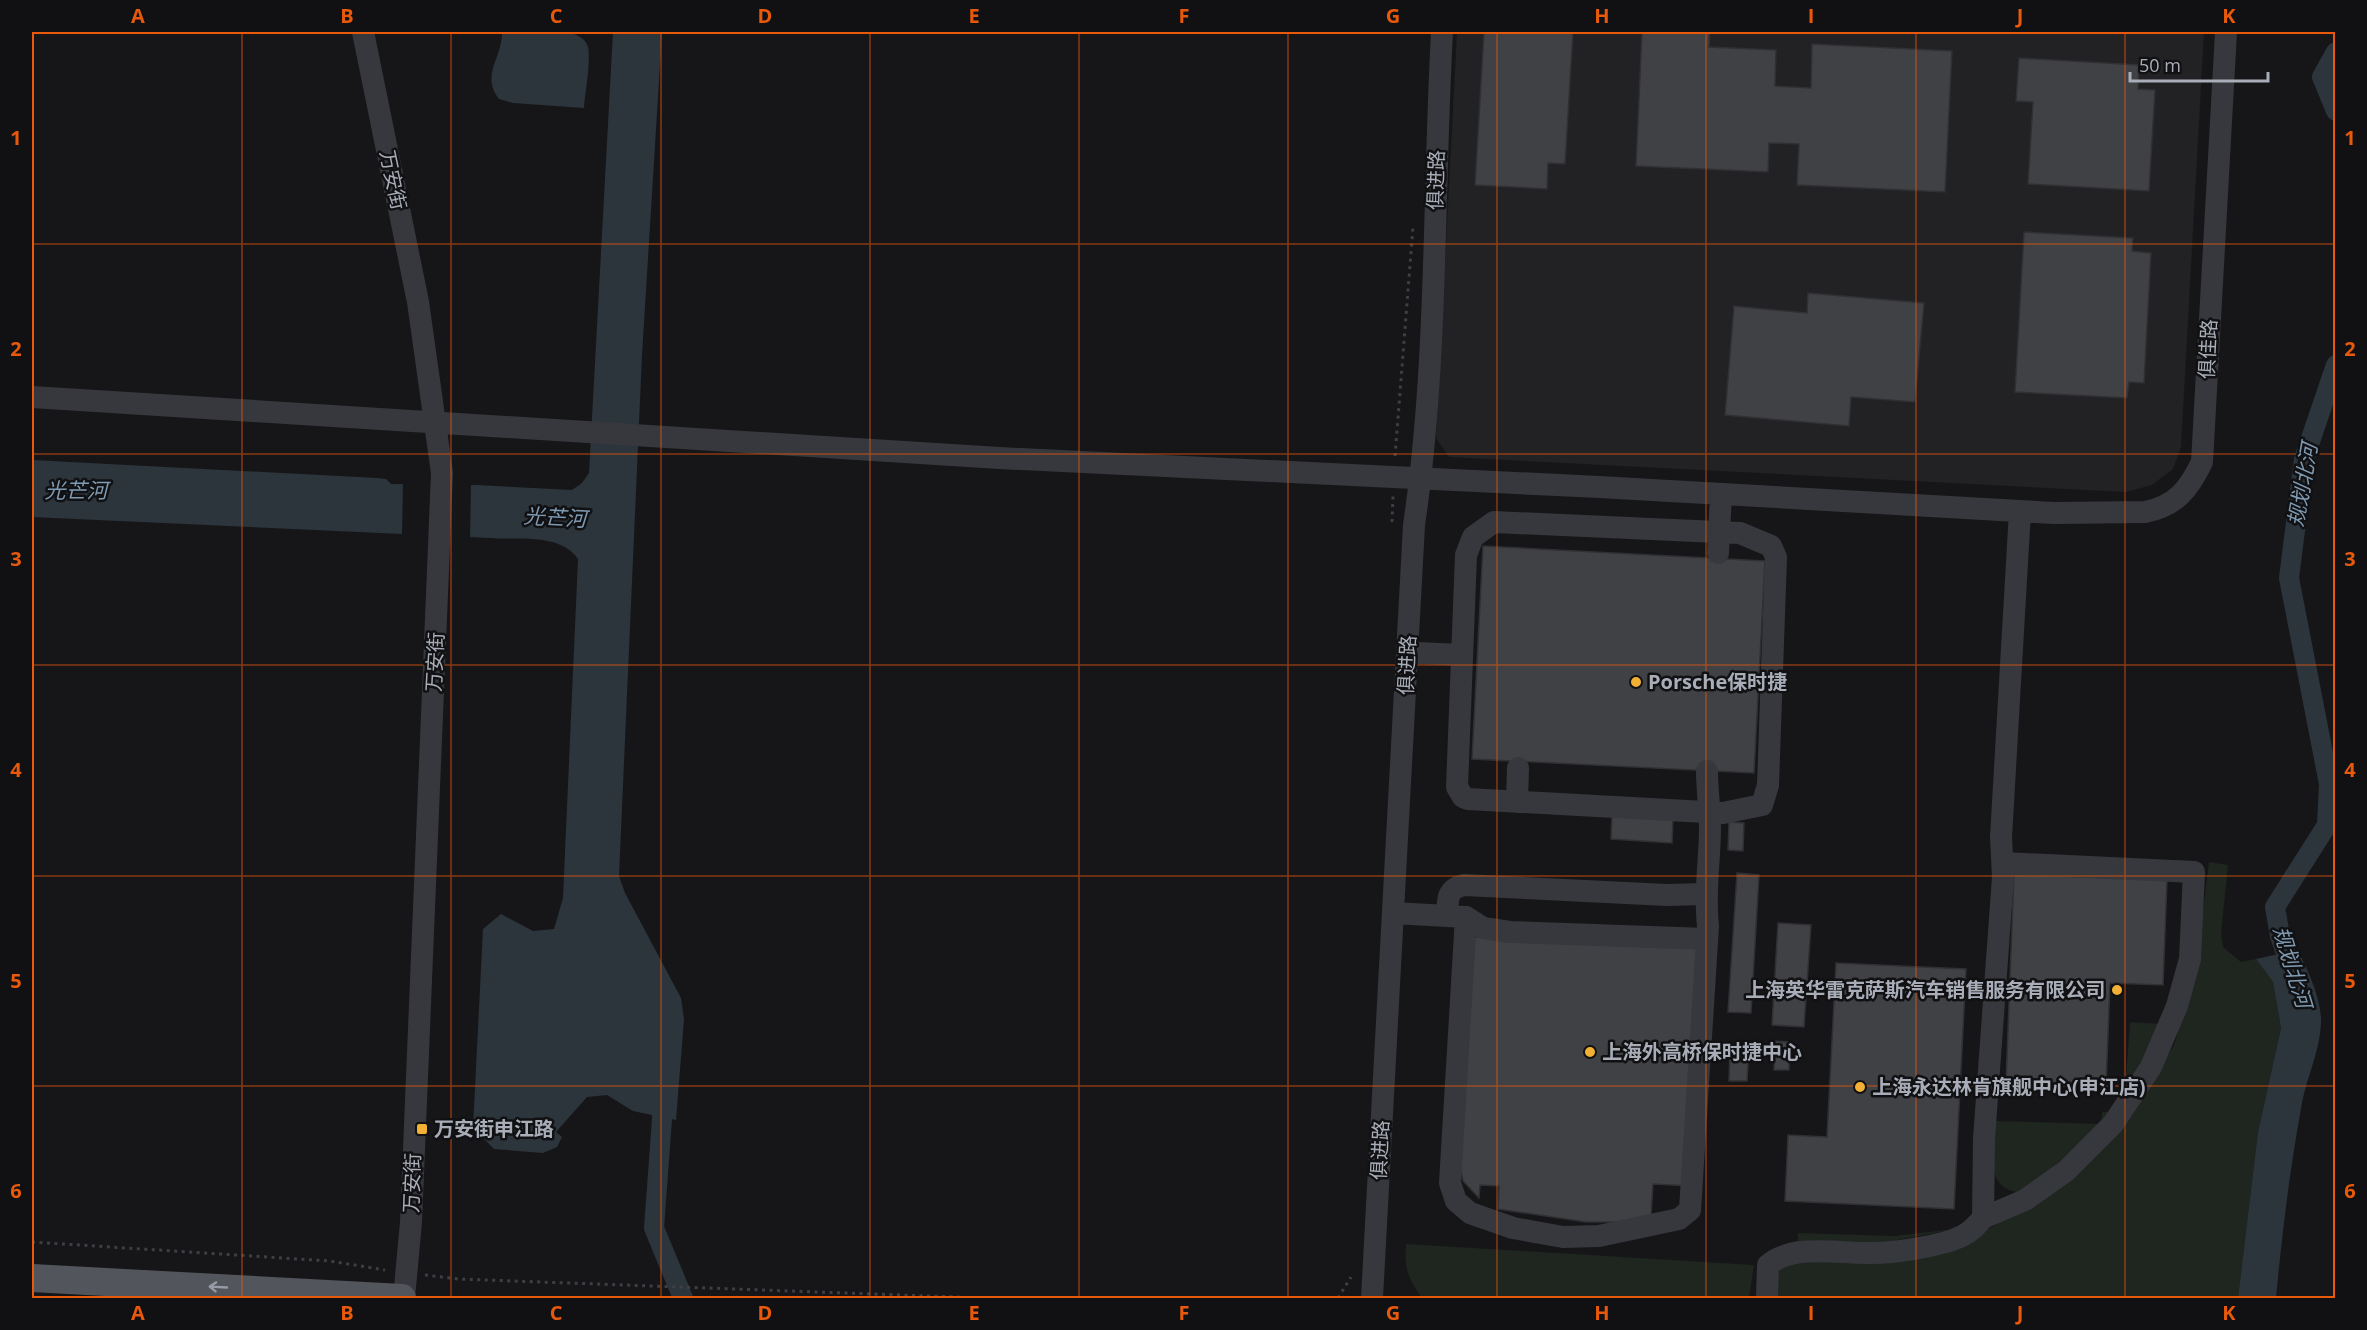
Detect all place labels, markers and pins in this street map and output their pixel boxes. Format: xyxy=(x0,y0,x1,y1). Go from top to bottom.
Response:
place label: Porsche保时捷 xyxy=(1648,668,1787,695)
marker: Porsche保时捷 xyxy=(1629,675,1643,689)
place label: 上海英华雷克萨斯汽车销售服务有限公司 xyxy=(1745,976,2105,1003)
marker: 上海英华雷克萨斯汽车销售服务有限公司 xyxy=(2110,983,2124,997)
place label: 上海外高桥保时捷中心 xyxy=(1602,1038,1802,1065)
marker: 上海外高桥保时捷中心 xyxy=(1583,1045,1597,1059)
place label: 上海永达林肯旗舰中心(申江店) xyxy=(1872,1073,2146,1100)
marker: 上海永达林肯旗舰中心(申江店) xyxy=(1853,1080,1867,1094)
place label: 万安街申江路 xyxy=(434,1115,554,1142)
marker: 万安街申江路 xyxy=(415,1122,429,1136)

